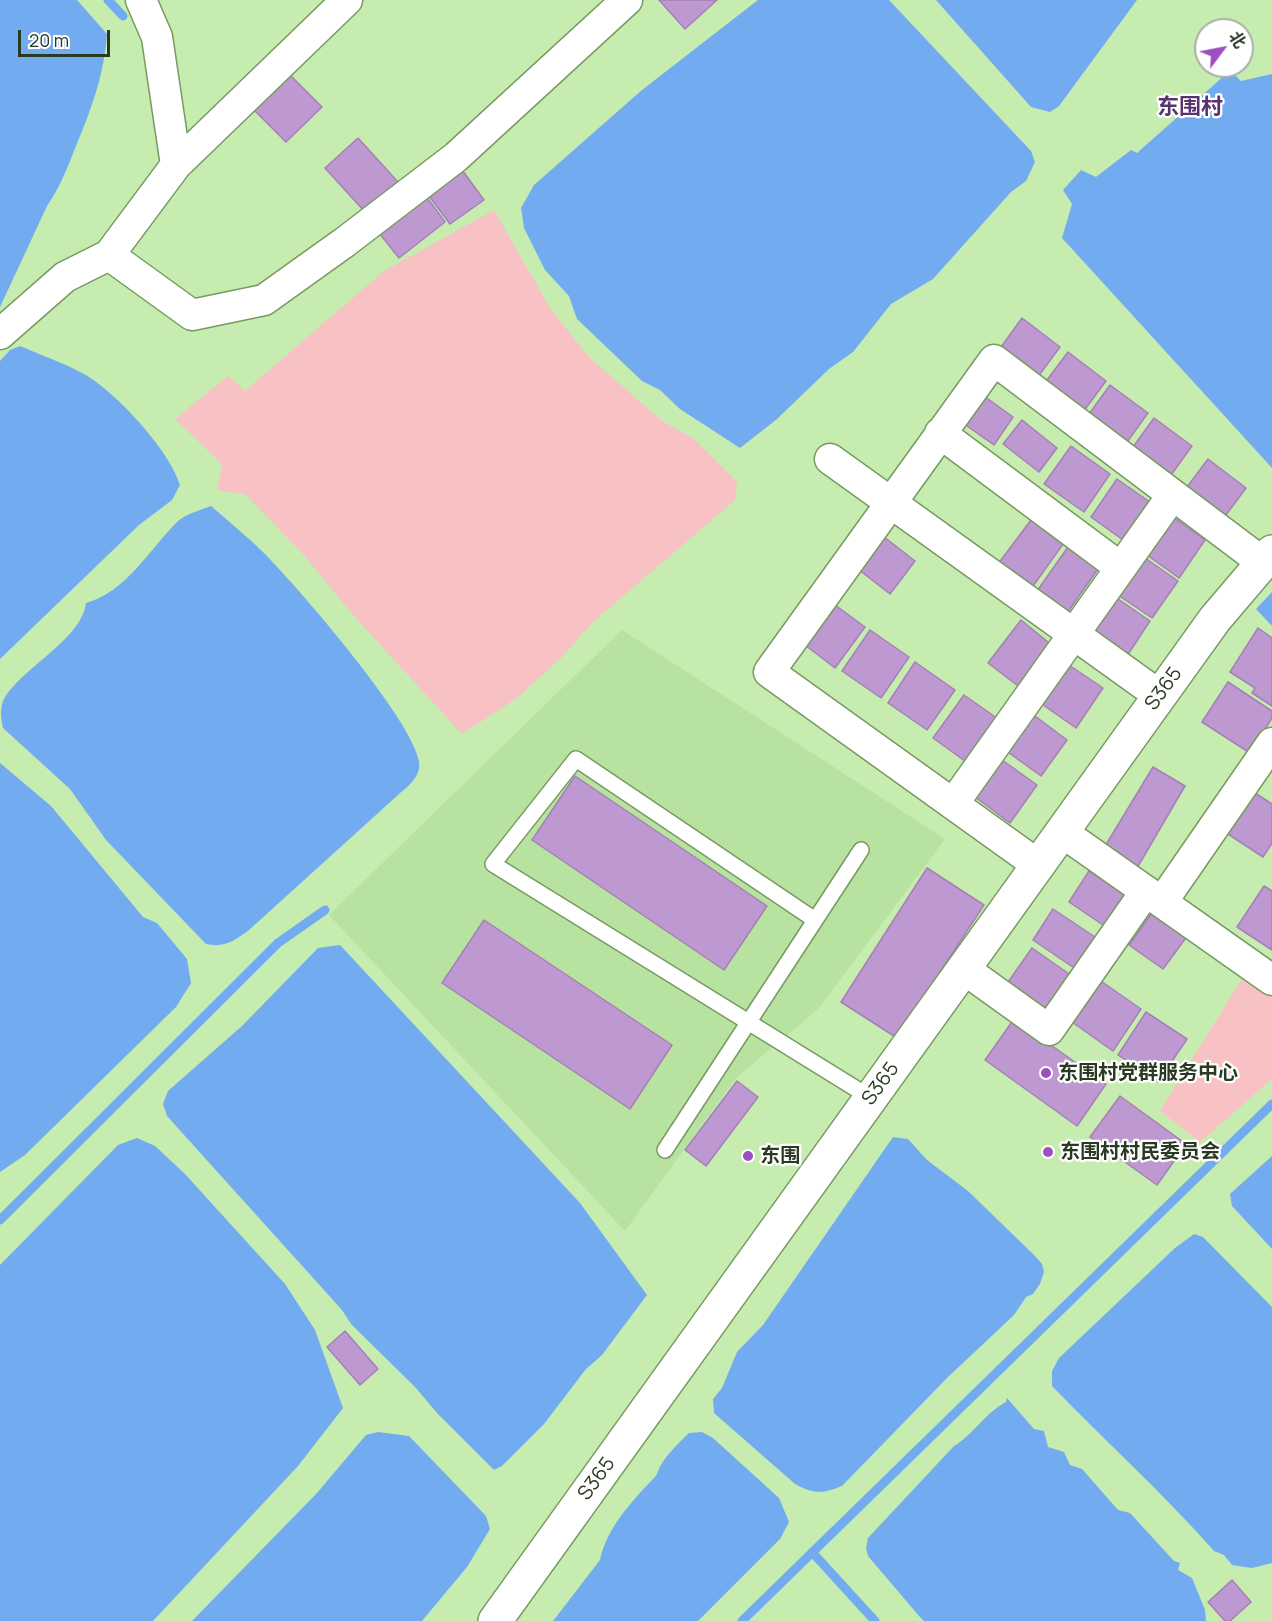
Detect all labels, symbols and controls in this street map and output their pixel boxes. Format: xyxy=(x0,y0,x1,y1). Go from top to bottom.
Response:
scale bar xyxy=(21,18,112,56)
north arrow xyxy=(1194,18,1254,78)
text: 北 xyxy=(1224,27,1251,52)
text: 20 m xyxy=(29,28,69,52)
district label: 东围村 xyxy=(1157,95,1223,121)
street label: S365 xyxy=(1140,663,1188,715)
street label: S365 xyxy=(857,1058,905,1110)
place label: 东围村党群服务中心 xyxy=(1058,1061,1238,1085)
marker: 东围村党群服务中心 xyxy=(1039,1066,1053,1080)
place label: 东围村村民委员会 xyxy=(1060,1140,1220,1164)
place label: 东围 xyxy=(760,1144,800,1168)
marker: 东围村村民委员会 xyxy=(1041,1145,1055,1159)
marker: 东围 xyxy=(741,1149,755,1163)
street label: S365 xyxy=(573,1453,621,1505)

